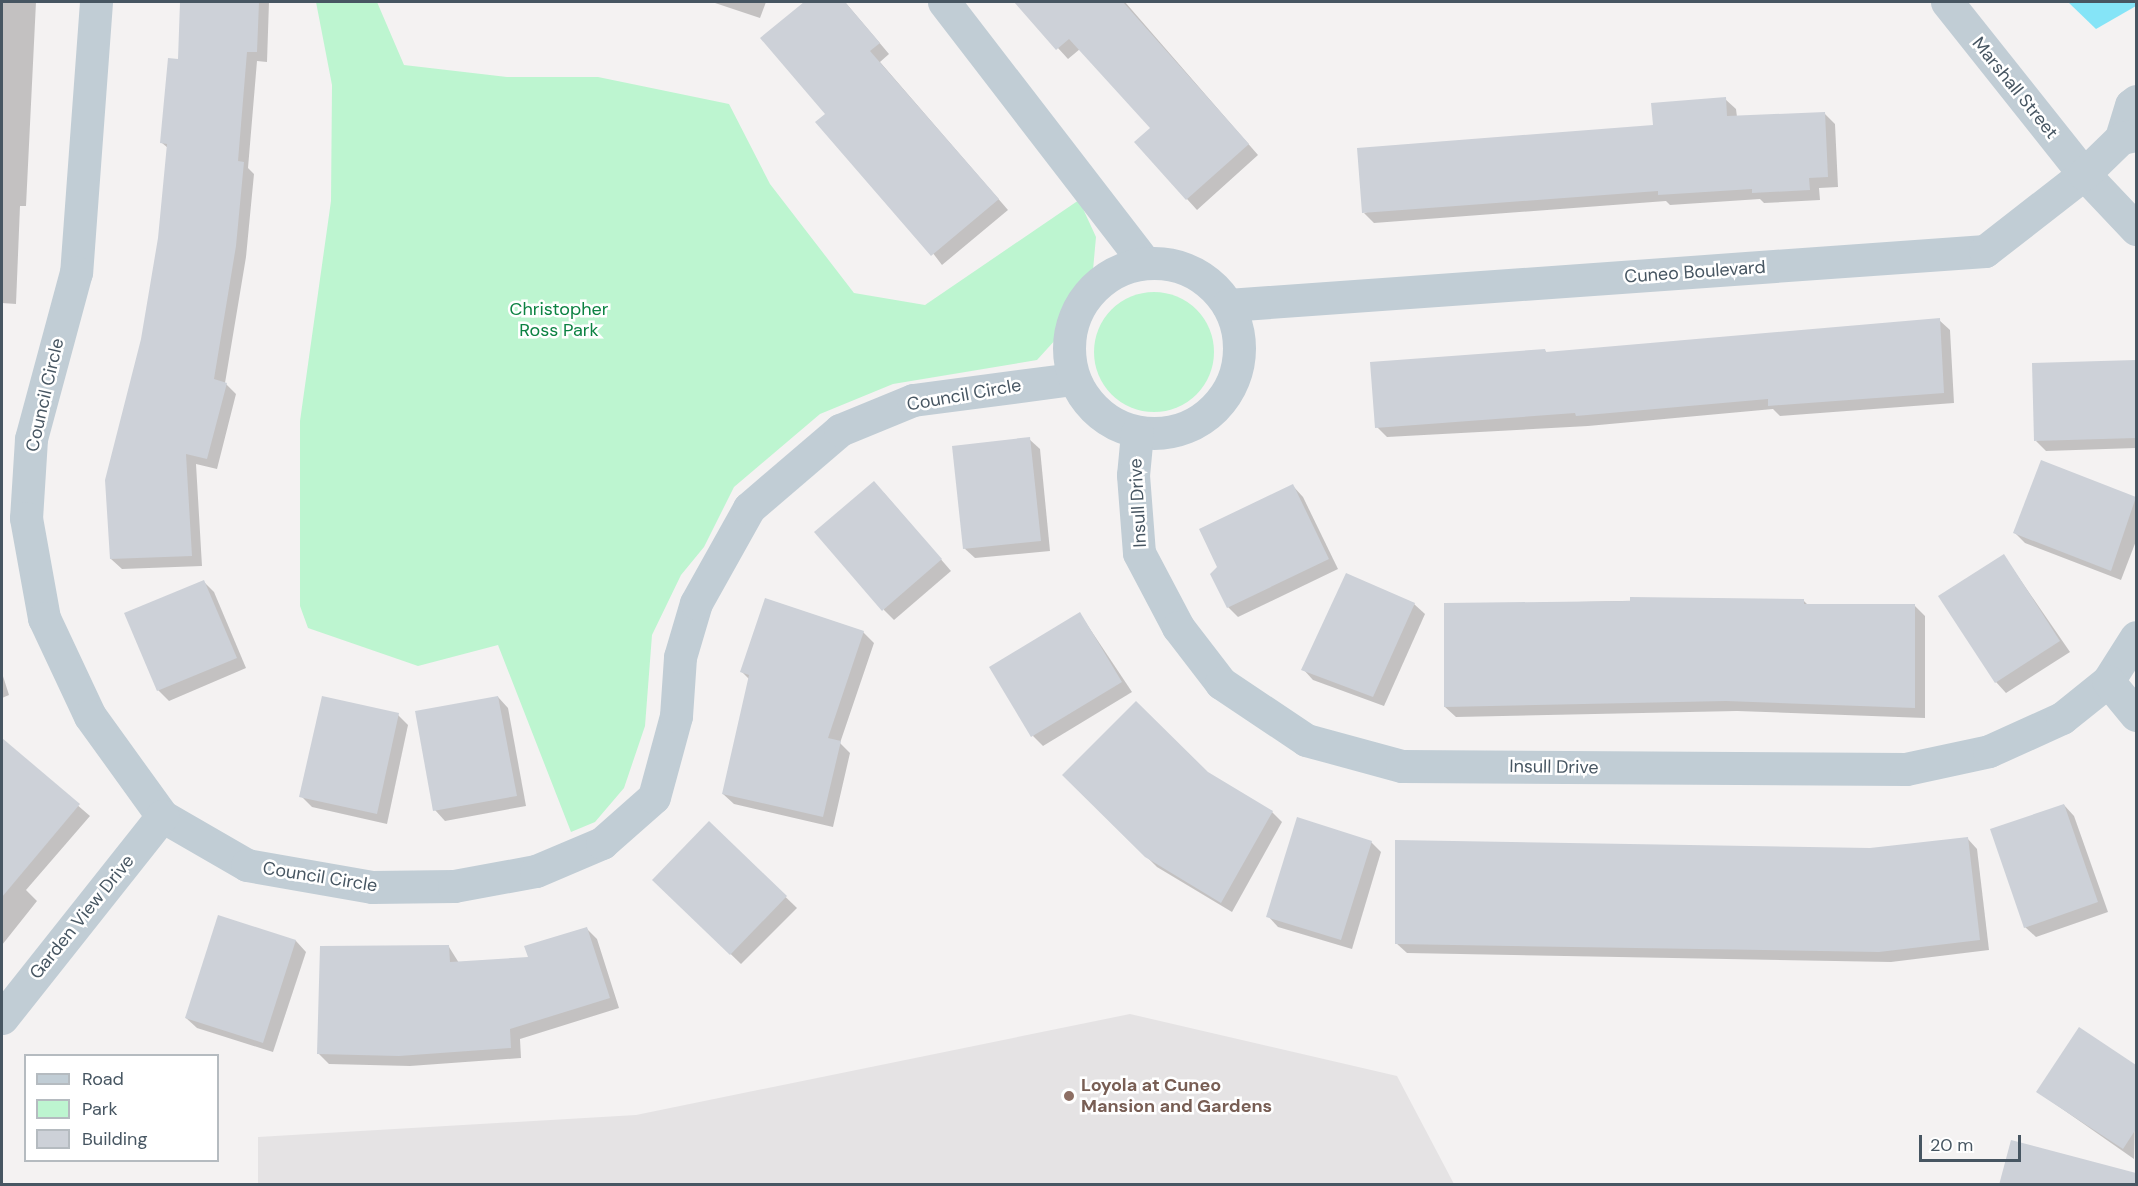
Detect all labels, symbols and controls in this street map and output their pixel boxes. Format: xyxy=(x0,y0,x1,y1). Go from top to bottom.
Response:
street label: Marshall Street xyxy=(1967,33,2063,143)
street label: Cuneo Boulevard xyxy=(1624,256,1766,288)
park label: Christopher Ross Park xyxy=(510,299,608,342)
street label: Council Circle xyxy=(21,336,69,454)
street label: Council Circle xyxy=(905,374,1023,416)
street label: Insull Drive xyxy=(1125,458,1151,548)
street label: Insull Drive xyxy=(1509,755,1599,779)
street label: Garden View Drive xyxy=(25,850,139,984)
street label: Council Circle xyxy=(261,857,379,897)
legend xyxy=(24,1054,219,1162)
text: Road xyxy=(82,1067,124,1091)
place label: Loyola at Cuneo Mansion and Gardens xyxy=(1081,1075,1272,1118)
marker: Loyola at Cuneo Mansion and Gardens xyxy=(1062,1089,1076,1103)
text: Park xyxy=(82,1097,118,1121)
scale bar xyxy=(1922,1123,2024,1161)
text: Building xyxy=(82,1127,147,1151)
text: 20 m xyxy=(1930,1133,1973,1157)

